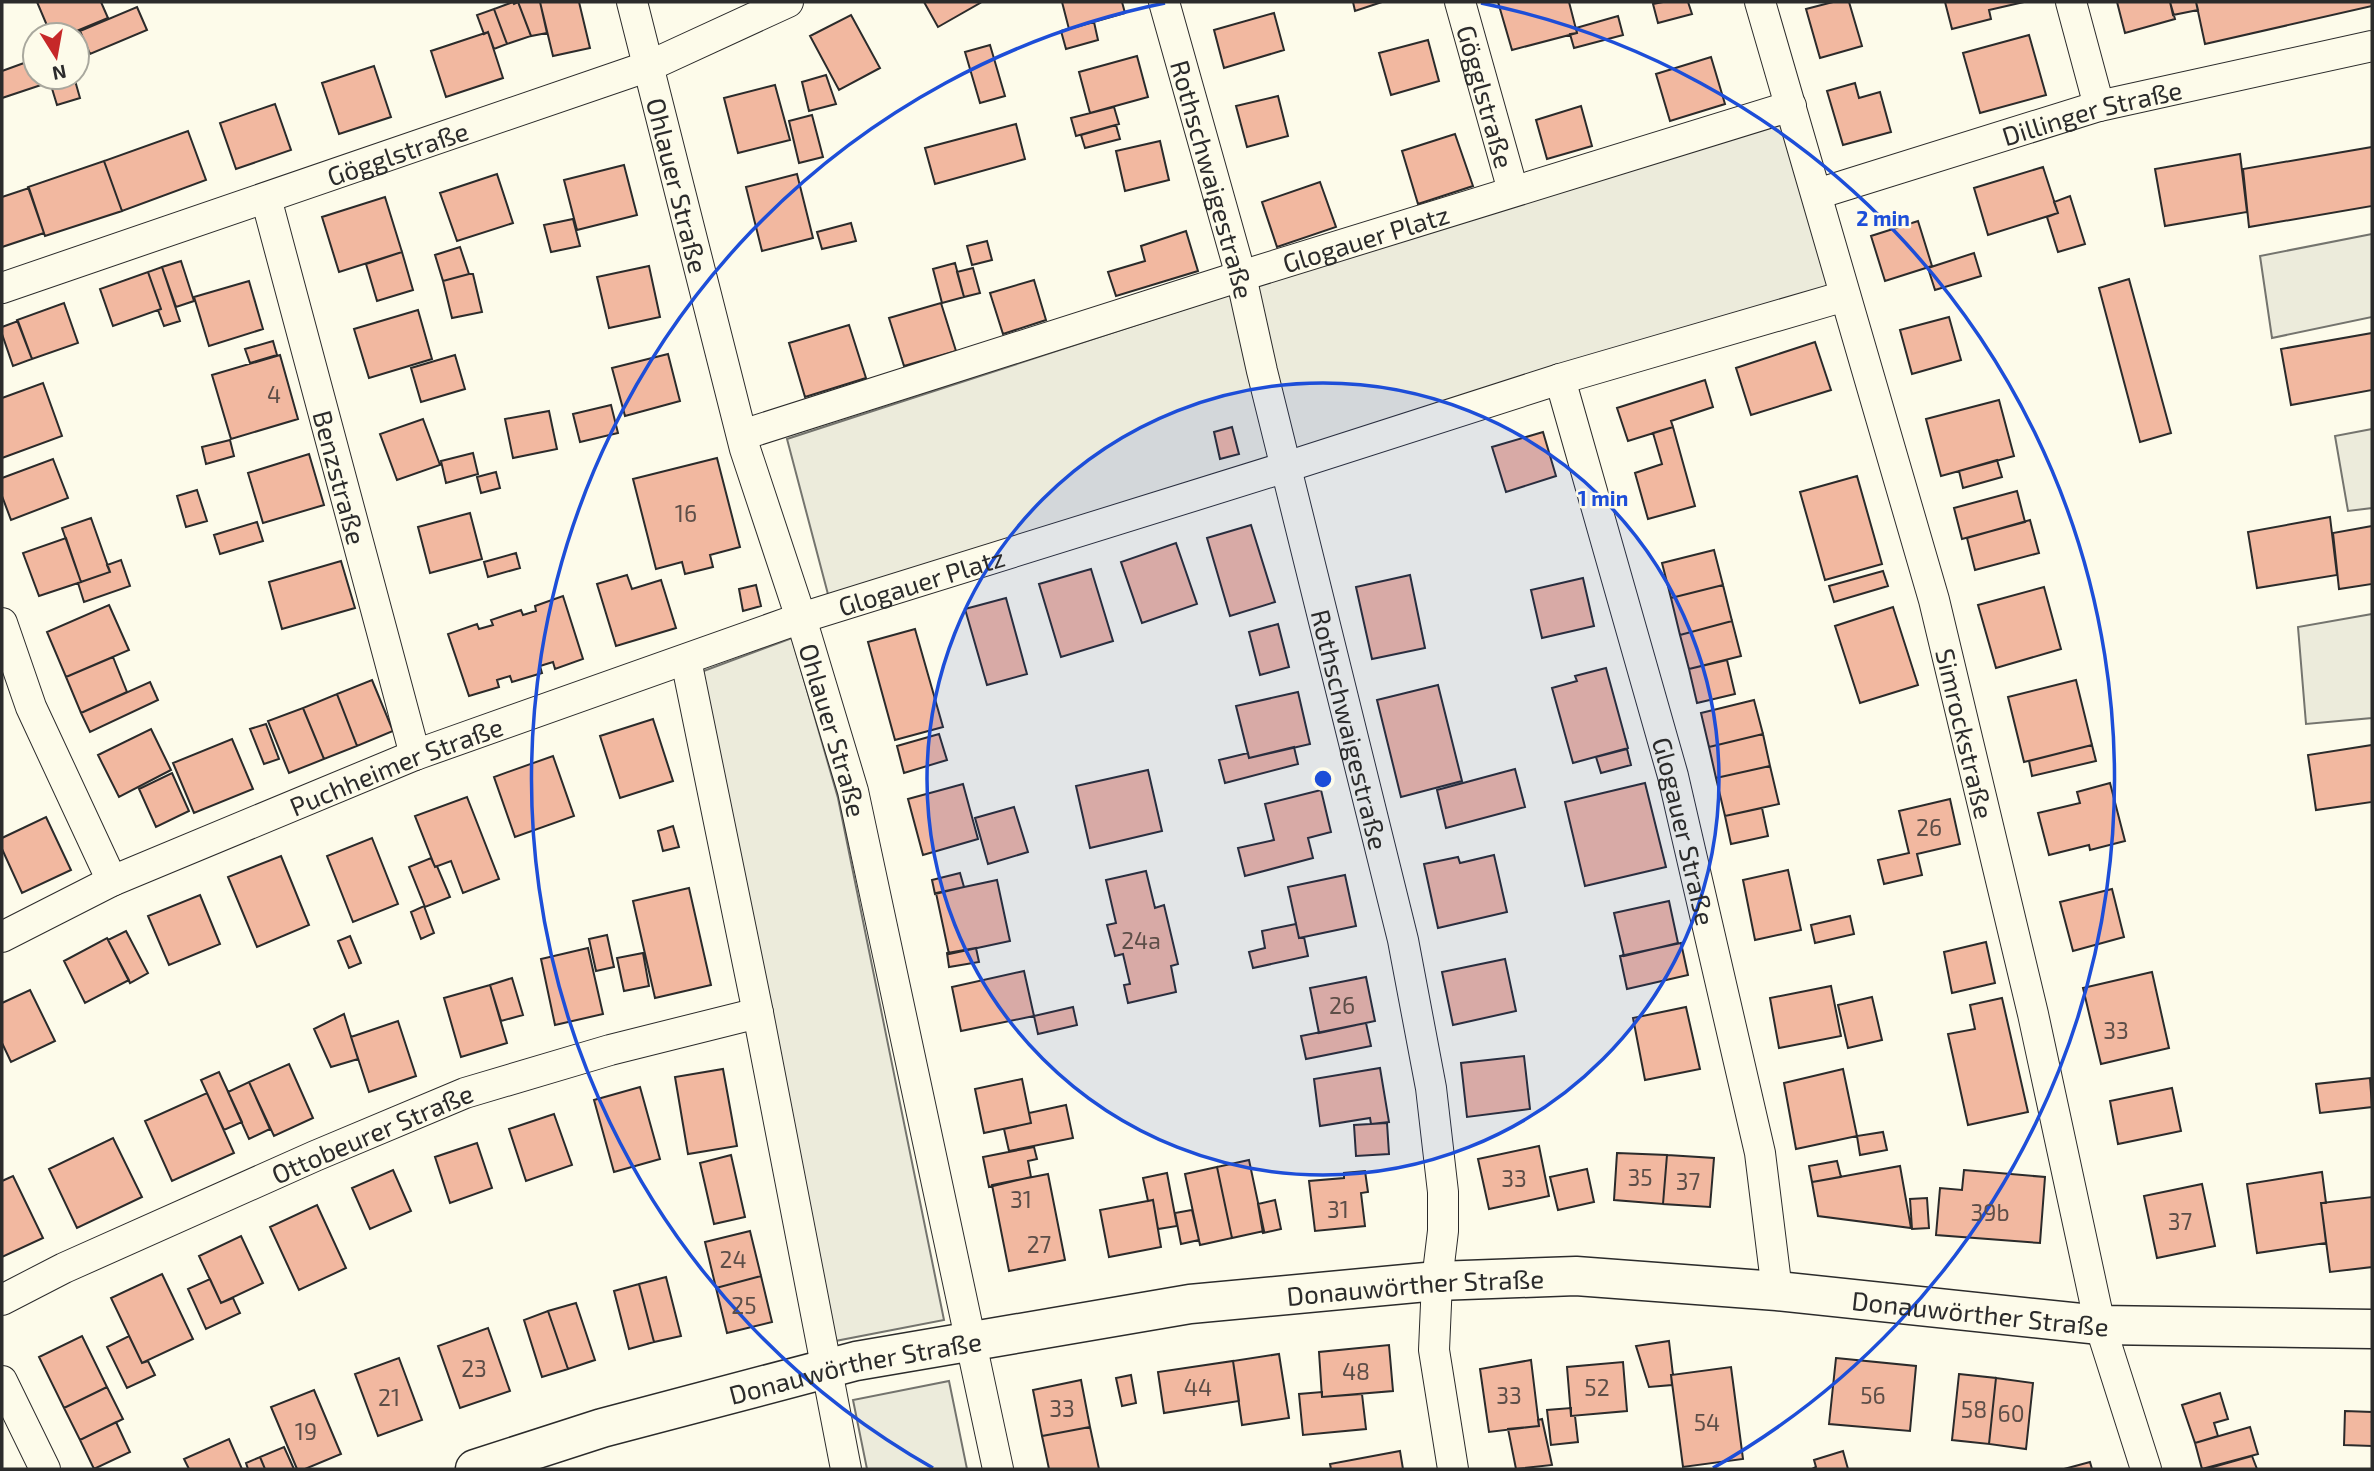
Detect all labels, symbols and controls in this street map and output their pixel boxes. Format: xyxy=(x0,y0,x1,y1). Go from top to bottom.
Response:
north arrow xyxy=(21,21,91,91)
street label: Gögglstraße xyxy=(1452,21,1521,171)
street label: Rothschwaigestraße xyxy=(1165,56,1261,302)
text: N xyxy=(50,61,68,86)
street label: Dillinger Straße xyxy=(1998,73,2185,151)
street label: Ohlauer Straße xyxy=(641,94,715,276)
street label: Gögglstraße xyxy=(323,114,472,191)
street label: Glogauer Platz xyxy=(1278,197,1452,278)
text: 2 min xyxy=(1856,205,1910,230)
house number: 4 xyxy=(267,380,281,408)
street label: Benzstraße xyxy=(308,407,373,548)
text: 1 min xyxy=(1578,485,1628,510)
house number: 16 xyxy=(675,499,697,527)
street label: Glogauer Platz xyxy=(834,540,1008,621)
street label: Rothschwaigestraße xyxy=(1306,606,1395,853)
street label: Ohlauer Straße xyxy=(794,639,874,820)
street label: Simrockstraße xyxy=(1931,645,2001,822)
street label: Puchheimer Straße xyxy=(285,710,507,821)
street label: Glogauer Straße xyxy=(1647,733,1722,928)
centre of rings xyxy=(1311,767,1335,791)
house number: 26 xyxy=(1916,813,1942,841)
house number: 24a xyxy=(1121,926,1161,954)
house number: 26 xyxy=(1329,991,1355,1019)
house number: 33 xyxy=(2103,1016,2129,1044)
street label: Ottobeurer Straße xyxy=(266,1076,477,1189)
house number: 35 xyxy=(1627,1163,1653,1191)
house number: 33 xyxy=(1501,1164,1527,1192)
house number: 37 xyxy=(1676,1167,1700,1195)
house number: 31 xyxy=(1010,1185,1032,1213)
house number: 31 xyxy=(1327,1195,1349,1223)
house number: 39b xyxy=(1970,1198,2010,1226)
house number: 37 xyxy=(2168,1207,2192,1235)
house number: 27 xyxy=(1027,1230,1052,1258)
house number: 24 xyxy=(719,1245,747,1273)
street label: Donauwörther Straße xyxy=(1285,1262,1545,1310)
street label: Donauwörther Straße xyxy=(1850,1283,2109,1341)
house number: 25 xyxy=(731,1291,757,1319)
street label: Donauwörther Straße xyxy=(725,1324,984,1409)
house number: 23 xyxy=(461,1354,487,1382)
house number: 48 xyxy=(1342,1357,1370,1385)
house number: 44 xyxy=(1184,1373,1212,1401)
house number: 52 xyxy=(1584,1373,1610,1401)
house number: 33 xyxy=(1496,1381,1522,1409)
house number: 56 xyxy=(1860,1381,1886,1409)
house number: 21 xyxy=(378,1383,400,1411)
house number: 33 xyxy=(1049,1394,1075,1422)
house number: 58 xyxy=(1961,1395,1987,1423)
house number: 60 xyxy=(1997,1399,2025,1427)
house number: 54 xyxy=(1694,1408,1720,1436)
house number: 19 xyxy=(295,1417,317,1445)

